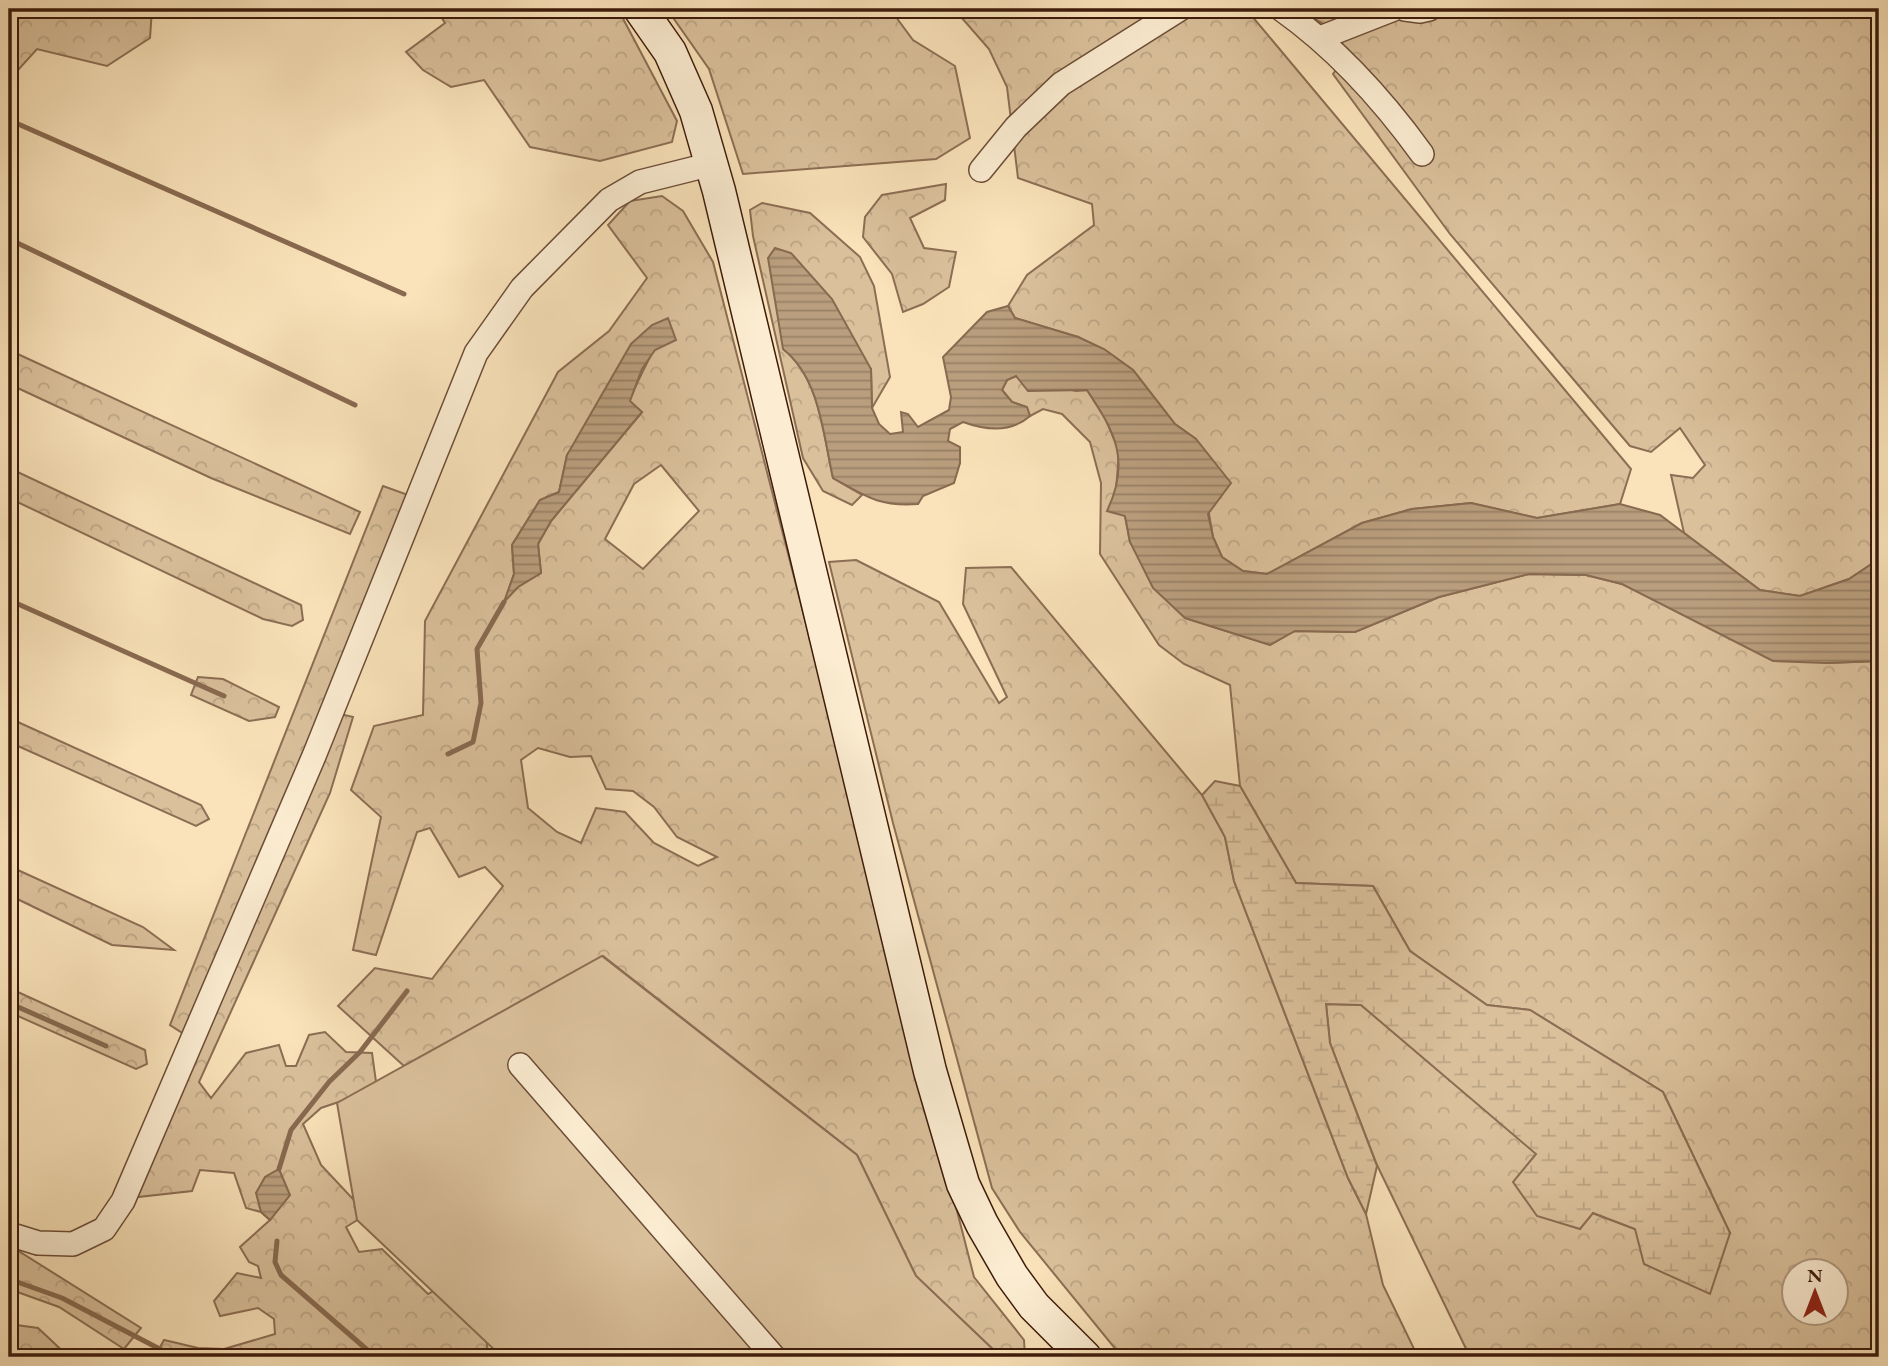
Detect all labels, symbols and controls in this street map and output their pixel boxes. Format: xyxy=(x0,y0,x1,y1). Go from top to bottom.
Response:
north arrow xyxy=(1780,1258,1850,1328)
text: N xyxy=(1807,1263,1823,1288)

